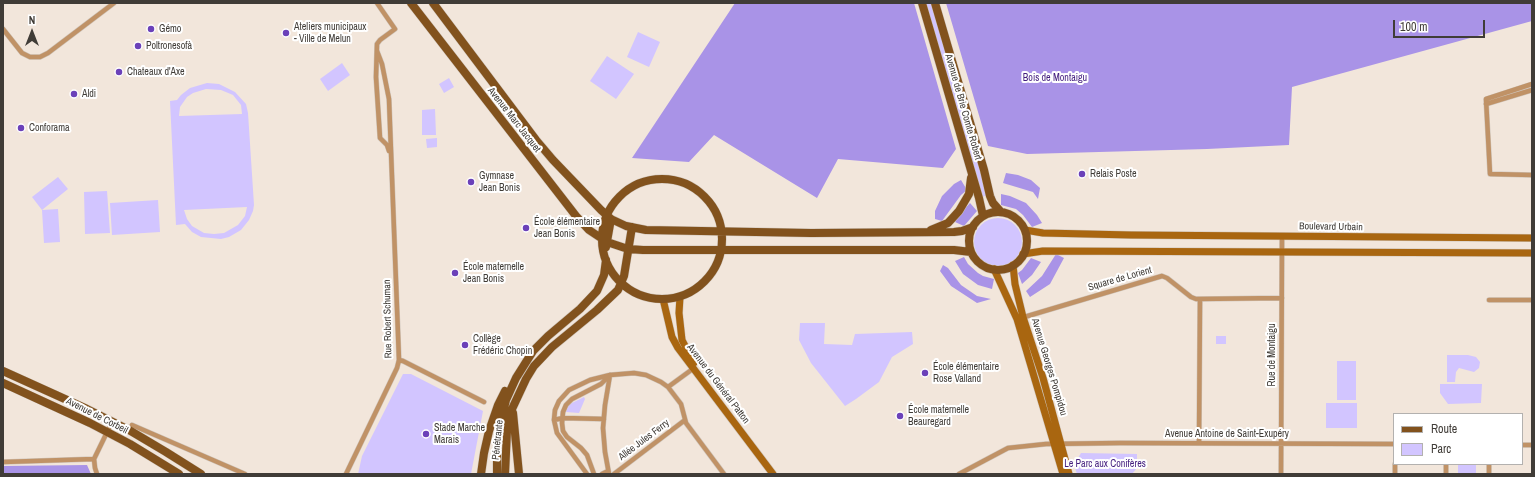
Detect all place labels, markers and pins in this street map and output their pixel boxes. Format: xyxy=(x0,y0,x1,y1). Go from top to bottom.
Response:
place label: Ateliers municipaux - Ville de Melun xyxy=(294,21,366,44)
place label: Gémo xyxy=(159,23,181,35)
marker: Gémo xyxy=(146,24,156,34)
marker: Ateliers municipaux - Ville de Melun xyxy=(281,28,291,38)
place label: Poltronesofà xyxy=(146,40,192,52)
marker: Poltronesofà xyxy=(133,41,143,51)
place label: Chateaux d'Axe xyxy=(127,66,185,78)
marker: Chateaux d'Axe xyxy=(114,67,124,77)
place label: Aldi xyxy=(82,88,96,100)
marker: Aldi xyxy=(69,89,79,99)
place label: Conforama xyxy=(29,122,70,134)
marker: Conforama xyxy=(16,123,26,133)
place label: Relais Poste xyxy=(1090,168,1136,180)
marker: Relais Poste xyxy=(1077,169,1087,179)
place label: Gymnase Jean Bonis xyxy=(479,170,520,194)
marker: Gymnase Jean Bonis xyxy=(466,177,476,187)
place label: École élémentaire Jean Bonis xyxy=(534,216,600,240)
marker: École élémentaire Jean Bonis xyxy=(521,223,531,233)
place label: École maternelle Jean Bonis xyxy=(463,261,524,284)
marker: École maternelle Jean Bonis xyxy=(450,268,460,278)
place label: Collège Frédéric Chopin xyxy=(473,333,532,356)
marker: Collège Frédéric Chopin xyxy=(460,340,470,350)
place label: École élémentaire Rose Valland xyxy=(933,361,999,384)
marker: École élémentaire Rose Valland xyxy=(920,368,930,378)
place label: École maternelle Beauregard xyxy=(908,404,969,428)
marker: École maternelle Beauregard xyxy=(895,411,905,421)
place label: Stade Marche Marais xyxy=(434,422,485,446)
marker: Stade Marche Marais xyxy=(421,429,431,439)

